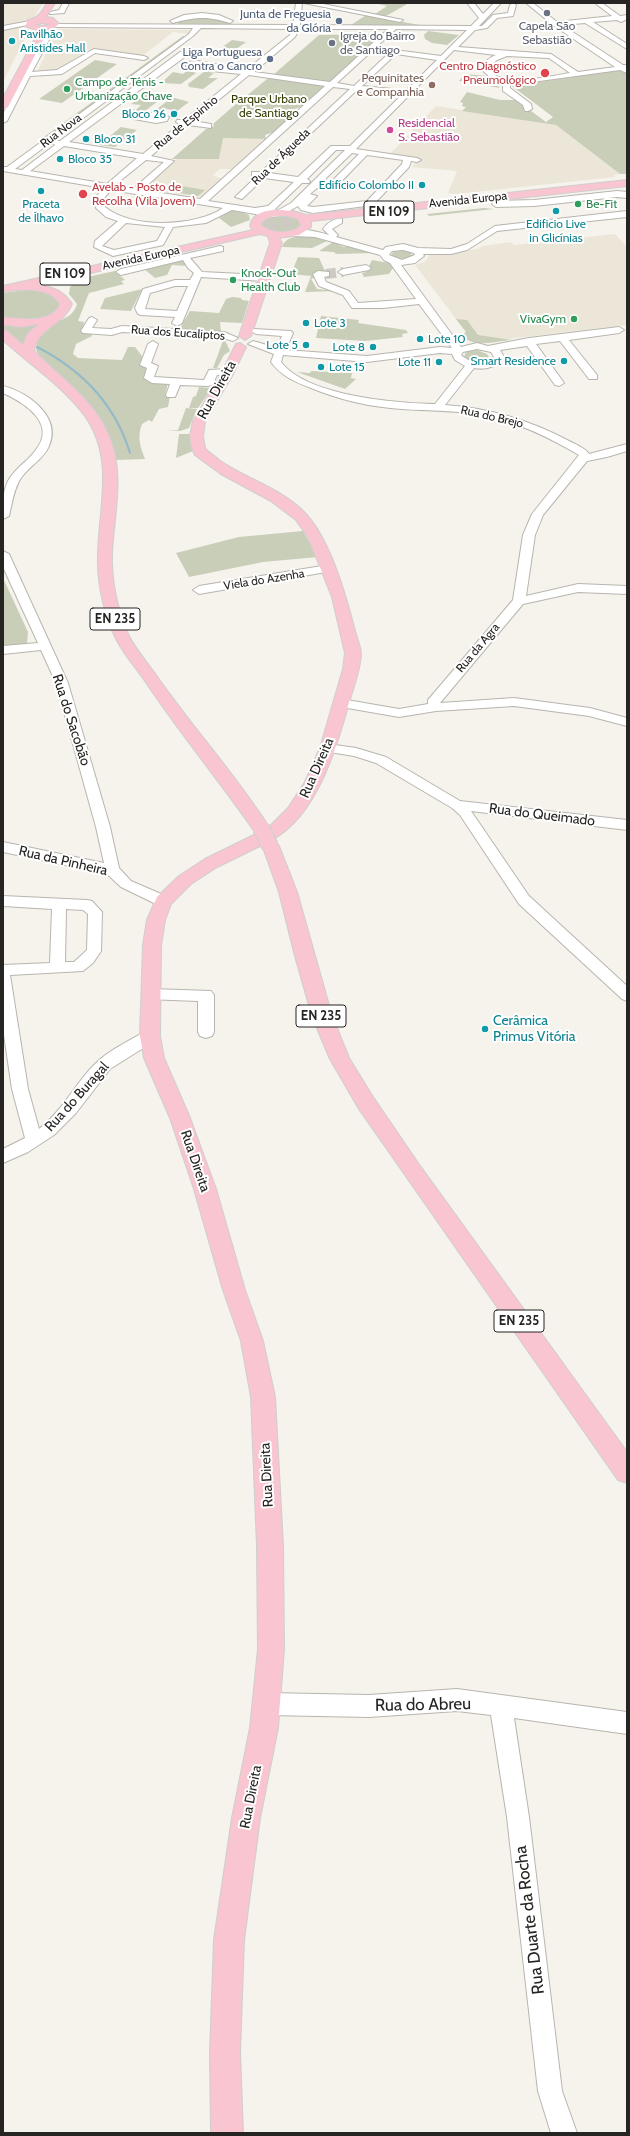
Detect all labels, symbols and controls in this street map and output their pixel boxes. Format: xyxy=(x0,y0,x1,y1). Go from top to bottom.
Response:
place label: Junta de Freguesia da Glória xyxy=(240,7,331,35)
marker: Capela São Sebastião xyxy=(542,8,552,18)
marker: Junta de Freguesia da Glória xyxy=(334,16,344,26)
place label: Capela São Sebastião xyxy=(519,19,575,47)
place label: Pavilhão Aristides Hall xyxy=(20,27,86,55)
place label: Igreja do Bairro de Santiago xyxy=(340,29,415,57)
marker: Pavilhão Aristides Hall xyxy=(7,36,17,46)
marker: Igreja do Bairro de Santiago xyxy=(327,38,337,48)
place label: Liga Portuguesa Contra o Cancro xyxy=(181,45,262,73)
marker: Liga Portuguesa Contra o Cancro xyxy=(265,54,275,64)
place label: Centro Diagnóstico Pneumológico xyxy=(439,59,536,87)
marker: Centro Diagnóstico Pneumológico xyxy=(539,67,551,79)
place label: Pequinitates e Companhia xyxy=(357,71,424,99)
place label: Campo de Ténis - Urbanização Chave xyxy=(75,75,172,103)
marker: Pequinitates e Companhia xyxy=(427,80,437,90)
marker: Campo de Ténis - Urbanização Chave xyxy=(62,84,72,94)
park label: Parque Urbano de Santiago xyxy=(231,92,307,120)
street label: Rua de Espinho xyxy=(151,93,221,153)
place label: Bloco 26 xyxy=(122,107,166,121)
marker: Bloco 26 xyxy=(169,109,179,119)
street label: Rua Nova xyxy=(37,111,85,151)
place label: Residencial S. Sebastião xyxy=(398,116,460,144)
marker: Residencial S. Sebastião xyxy=(385,125,395,135)
street label: Rua de Águeda xyxy=(249,126,313,188)
place label: Bloco 31 xyxy=(94,132,136,146)
marker: Bloco 31 xyxy=(81,134,91,144)
place label: Bloco 35 xyxy=(68,152,112,166)
marker: Bloco 35 xyxy=(55,154,65,164)
place label: Edifício Colombo II xyxy=(319,178,414,192)
place label: Avelab - Posto de Recolha (Vila Jovem) xyxy=(92,180,196,208)
marker: Edifício Colombo II xyxy=(417,180,427,190)
marker: Praceta de Ílhavo xyxy=(36,186,46,196)
marker: Avelab - Posto de Recolha (Vila Jovem) xyxy=(77,188,89,200)
street label: Avenida Europa xyxy=(428,189,508,211)
place label: Praceta de Ílhavo xyxy=(18,197,64,225)
place label: Be-Fit xyxy=(586,197,617,211)
marker: Be-Fit xyxy=(573,199,583,209)
road number: EN 109 xyxy=(364,201,414,223)
marker: Edificio Live in Glicínias xyxy=(551,206,561,216)
place label: Edificio Live in Glicínias xyxy=(526,217,586,245)
street label: Avenida Europa xyxy=(101,243,181,273)
road number: EN 109 xyxy=(40,263,90,285)
place label: Knock-Out Health Club xyxy=(241,266,300,294)
marker: Knock-Out Health Club xyxy=(228,275,238,285)
place label: VivaGym xyxy=(520,312,566,326)
marker: VivaGym xyxy=(569,314,579,324)
place label: Lote 3 xyxy=(314,316,346,330)
marker: Lote 3 xyxy=(301,318,311,328)
street label: Rua dos Eucaliptos xyxy=(130,323,226,343)
place label: Lote 10 xyxy=(428,332,466,346)
marker: Lote 10 xyxy=(415,334,425,344)
place label: Lote 5 xyxy=(266,338,298,352)
marker: Lote 5 xyxy=(301,340,311,350)
place label: Lote 8 xyxy=(332,340,365,354)
marker: Lote 8 xyxy=(368,342,378,352)
place label: Smart Residence xyxy=(471,354,556,368)
place label: Lote 11 xyxy=(398,355,431,369)
marker: Smart Residence xyxy=(559,356,569,366)
marker: Lote 11 xyxy=(434,357,444,367)
street label: Rua Direita xyxy=(194,358,240,422)
place label: Lote 15 xyxy=(329,360,365,374)
marker: Lote 15 xyxy=(316,362,326,372)
street label: Rua do Brejo xyxy=(459,403,525,431)
street label: Viela do Azenha xyxy=(222,566,306,594)
road number: EN 235 xyxy=(90,608,140,630)
street label: Rua da Agra xyxy=(453,621,503,675)
street label: Rua do Sacobão xyxy=(48,672,94,768)
street label: Rua Direita xyxy=(296,735,338,801)
street label: Rua do Queimado xyxy=(488,800,596,830)
street label: Rua da Pinheira xyxy=(17,843,109,879)
road number: EN 235 xyxy=(296,1005,346,1027)
place label: Cerâmica Primus Vitória xyxy=(493,1013,575,1046)
marker: Cerâmica Primus Vitória xyxy=(480,1024,490,1034)
street label: Rua do Buragal xyxy=(41,1059,113,1135)
street label: Rua Direita xyxy=(177,1128,213,1194)
road number: EN 235 xyxy=(494,1310,544,1332)
street label: Rua Direita xyxy=(257,1442,277,1508)
street label: Rua do Abreu xyxy=(375,1694,471,1716)
street label: Rua Direita xyxy=(237,1764,265,1830)
street label: Rua Duarte da Rocha xyxy=(511,1845,549,1995)

